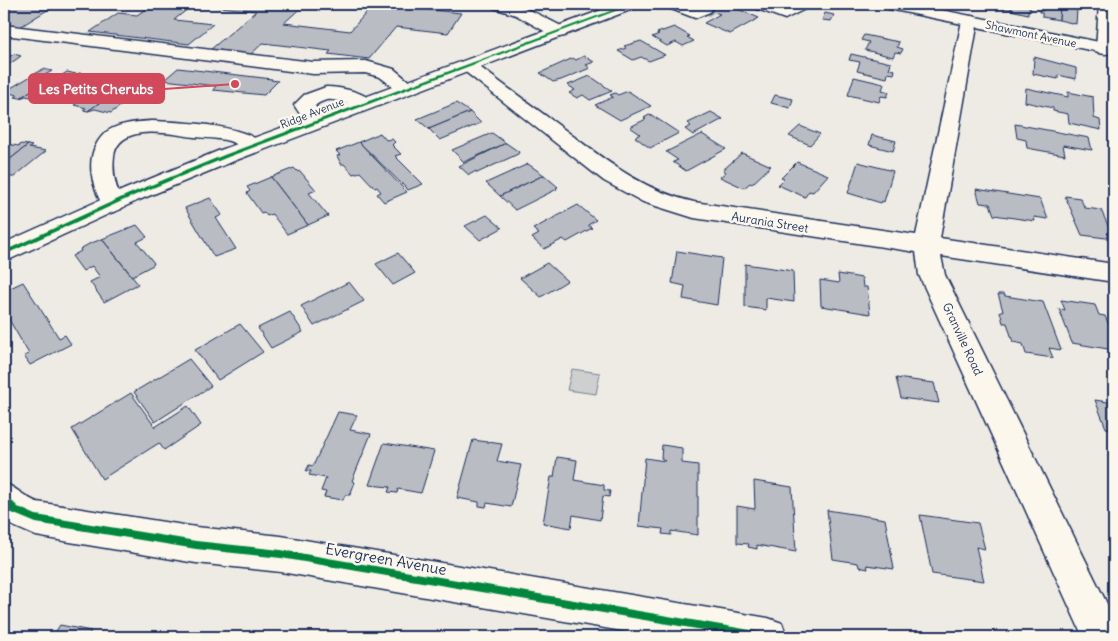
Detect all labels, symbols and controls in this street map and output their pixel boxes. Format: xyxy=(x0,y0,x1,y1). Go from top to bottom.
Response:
street label: Shawmont Avenue xyxy=(984,18,1078,50)
callout: Les Petits Cherubs xyxy=(29,74,164,103)
text: Les Petits Cherubs xyxy=(39,80,154,98)
street label: Ridge Avenue xyxy=(278,94,346,132)
street label: Aurania Street xyxy=(730,209,810,235)
street label: Granville Road xyxy=(940,300,986,378)
street label: Evergreen Avenue xyxy=(324,539,448,579)

